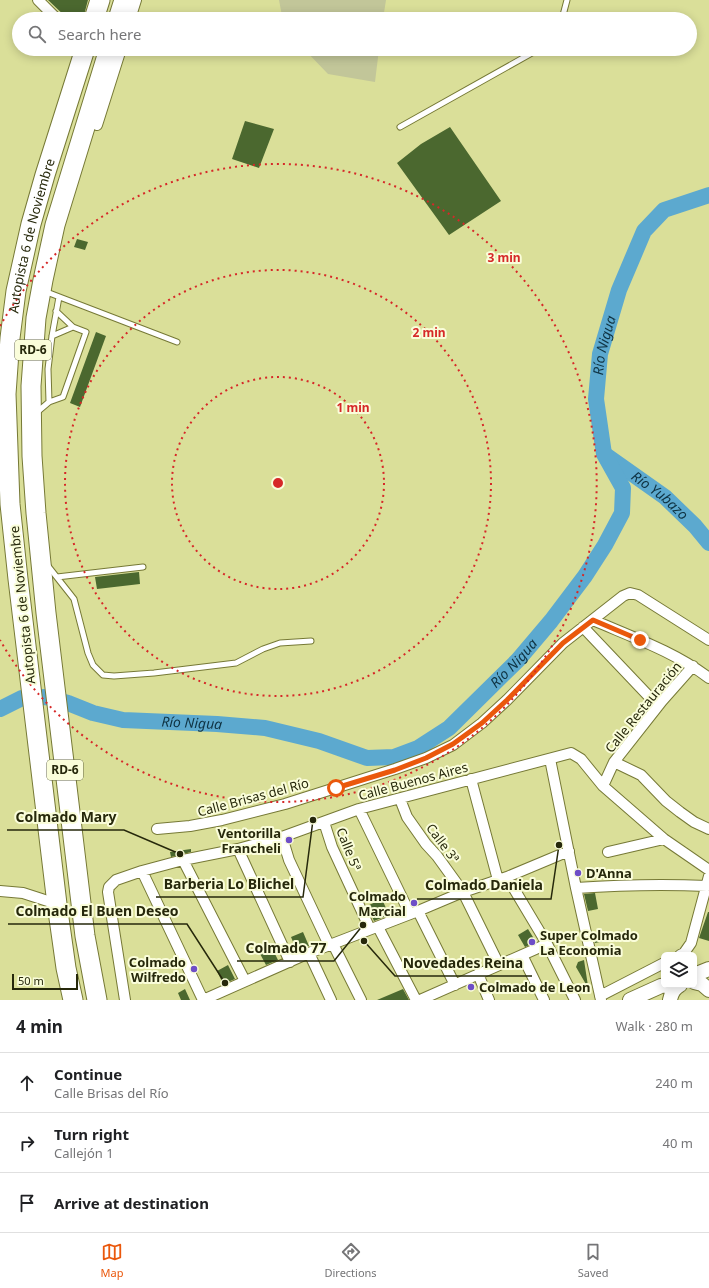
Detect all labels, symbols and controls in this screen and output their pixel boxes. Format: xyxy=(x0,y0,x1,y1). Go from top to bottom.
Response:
search box xyxy=(12,12,697,56)
icon: search xyxy=(26,23,48,45)
text: Search here xyxy=(58,24,141,44)
street label: Autopista 6 de Noviembre xyxy=(4,156,59,314)
text: 3 min xyxy=(487,249,521,266)
water label: Río Nigua xyxy=(588,313,620,376)
text: 2 min xyxy=(412,324,446,341)
road number: RD-6 xyxy=(15,340,51,360)
text: 1 min xyxy=(336,399,370,416)
water label: Río Yubazo xyxy=(628,466,693,524)
centre of rings xyxy=(271,476,285,490)
street label: Autopista 6 de Noviembre xyxy=(5,525,39,685)
route end xyxy=(631,631,649,649)
water label: Río Nigua xyxy=(486,634,541,691)
street label: Calle Restauración xyxy=(601,658,685,756)
water label: Río Nigua xyxy=(161,712,223,733)
street label: Calle Buenos Aires xyxy=(356,758,470,804)
road number: RD-6 xyxy=(47,760,83,780)
street label: Calle Brisas del Río xyxy=(195,773,311,821)
route start xyxy=(327,779,345,797)
callout: Colmado Mary xyxy=(7,804,124,830)
text: Colmado Mary xyxy=(15,807,117,826)
street label: Calle 3ª xyxy=(422,820,464,866)
place label: Ventorilla Francheli xyxy=(218,824,281,857)
street label: Calle 5ª xyxy=(332,825,366,873)
marker: Ventorilla Francheli xyxy=(284,835,294,845)
place label: D'Anna xyxy=(586,864,632,882)
marker: D'Anna xyxy=(573,868,583,878)
callout: Barberia Lo Blichel xyxy=(156,871,303,897)
callout: Colmado Daniela xyxy=(417,873,551,899)
text: Barberia Lo Blichel xyxy=(164,874,294,893)
text: Colmado Daniela xyxy=(425,875,543,894)
place label: Colmado Marcial xyxy=(349,887,406,920)
callout: Colmado El Buen Deseo xyxy=(8,898,187,924)
marker: Colmado Marcial xyxy=(409,898,419,908)
text: Colmado El Buen Deseo xyxy=(15,901,179,920)
place label: Super Colmado La Economia xyxy=(540,926,638,959)
callout: Colmado 77 xyxy=(237,935,334,961)
marker: Super Colmado La Economia xyxy=(527,937,537,947)
text: Colmado 77 xyxy=(245,938,327,957)
callout: Novedades Reina xyxy=(395,950,532,976)
map controls xyxy=(661,952,697,988)
button: layers xyxy=(661,952,697,988)
place label: Colmado Wilfredo xyxy=(129,953,186,986)
text: Novedades Reina xyxy=(403,953,523,972)
marker: Colmado Wilfredo xyxy=(189,964,199,974)
scale bar xyxy=(12,972,78,991)
text: 50 m xyxy=(18,973,44,988)
place label: Colmado de Leon xyxy=(479,978,591,996)
marker: Colmado de Leon xyxy=(466,982,476,992)
text: 4 min xyxy=(16,1015,63,1038)
text: Walk · 280 m xyxy=(615,1017,693,1035)
text: Continue xyxy=(54,1064,122,1084)
icon: ahead xyxy=(16,1072,38,1094)
text: 240 m xyxy=(655,1074,693,1092)
text: Calle Brisas del Río xyxy=(54,1084,169,1102)
text: Turn right xyxy=(54,1124,129,1144)
icon: right xyxy=(16,1132,38,1154)
text: 40 m xyxy=(663,1134,693,1152)
text: Callejón 1 xyxy=(54,1144,114,1162)
icon: arrive xyxy=(16,1192,38,1214)
text: Arrive at destination xyxy=(54,1193,209,1213)
tab: Map xyxy=(101,1241,123,1280)
tab: Directions xyxy=(324,1241,377,1280)
tab: Saved xyxy=(578,1241,608,1280)

